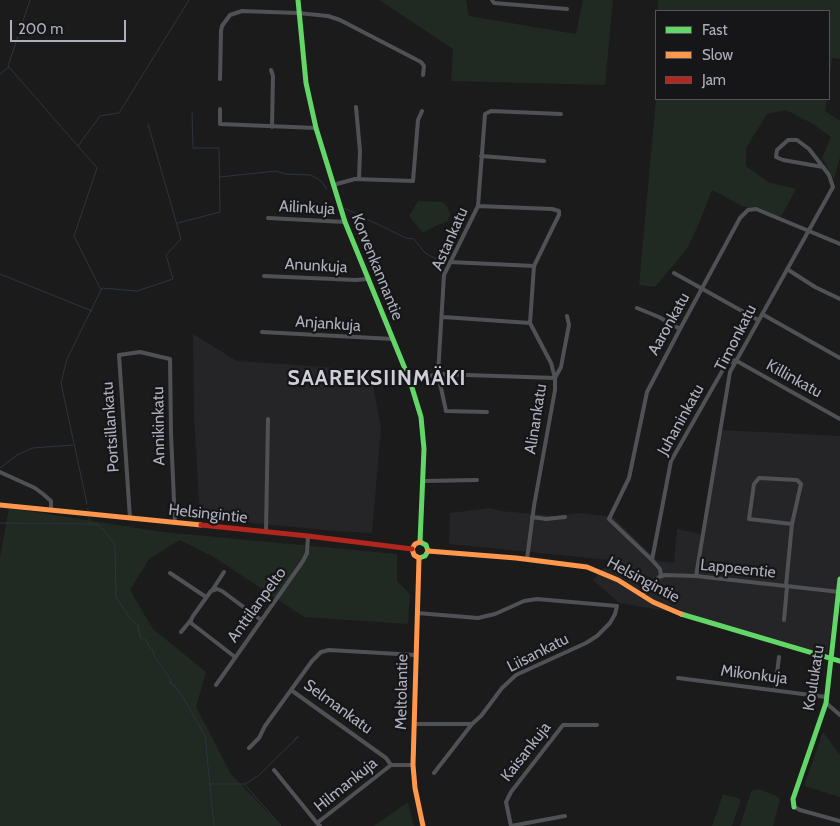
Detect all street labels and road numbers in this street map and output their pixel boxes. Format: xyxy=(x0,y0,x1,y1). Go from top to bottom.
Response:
street label: Ailinkuja xyxy=(279,197,335,219)
street label: Astankatu xyxy=(428,205,472,273)
street label: Korvenkannantie xyxy=(347,211,407,323)
street label: Anunkuja xyxy=(284,255,348,277)
street label: Aaronkatu xyxy=(644,289,694,359)
street label: Timonkatu xyxy=(711,302,761,374)
street label: Anjankuja xyxy=(295,312,361,336)
street label: Killinkatu xyxy=(763,356,825,402)
street label: Portsillankatu xyxy=(98,381,124,473)
street label: Juhaninkatu xyxy=(654,381,708,459)
street label: Alinankatu xyxy=(521,383,551,455)
street label: Annikinkatu xyxy=(149,386,169,466)
street label: Helsingintie xyxy=(167,500,249,528)
street label: Helsingintie xyxy=(603,553,683,607)
street label: Lappeentie xyxy=(699,555,777,583)
street label: Anttilanpelto xyxy=(223,564,291,646)
street label: Liisankatu xyxy=(504,629,572,677)
street label: Koulukatu xyxy=(799,644,829,712)
street label: Meltolantie xyxy=(392,654,412,730)
street label: Mikonkuja xyxy=(719,661,789,689)
street label: Selmankatu xyxy=(300,676,376,738)
street label: Kaisankuja xyxy=(497,719,555,785)
street label: Hilmankuja xyxy=(311,754,381,816)

